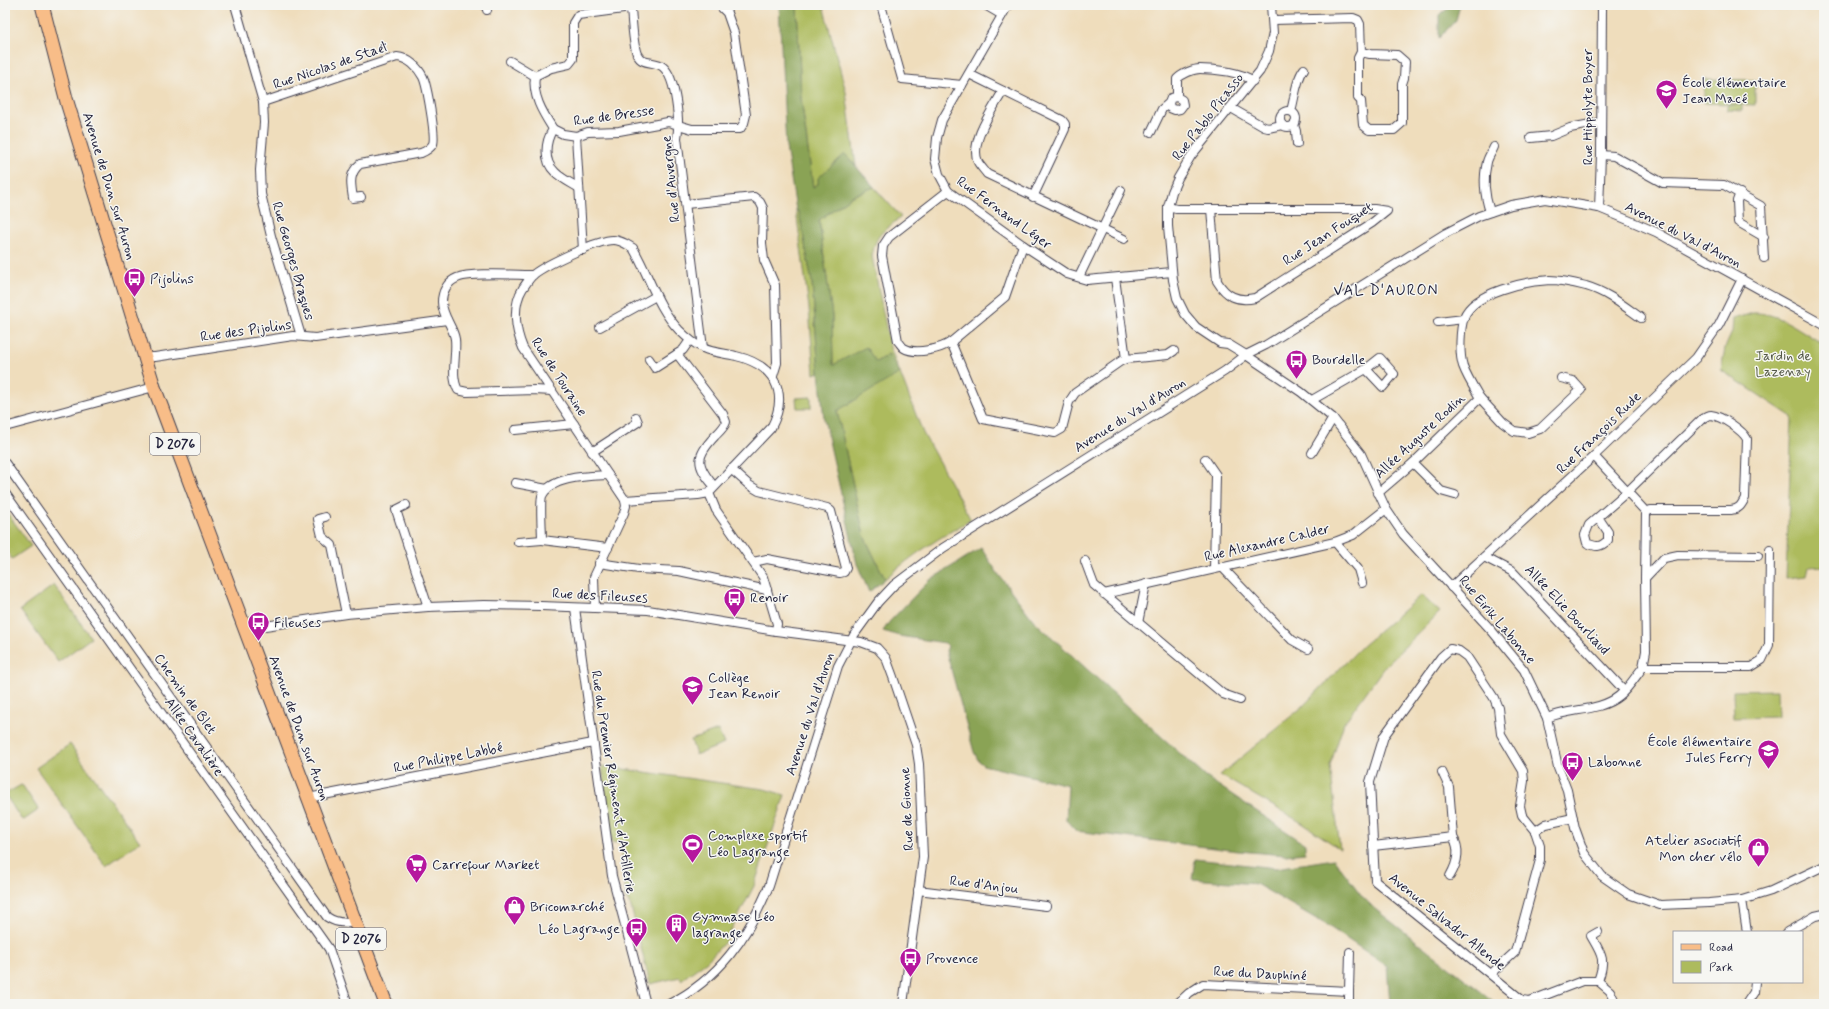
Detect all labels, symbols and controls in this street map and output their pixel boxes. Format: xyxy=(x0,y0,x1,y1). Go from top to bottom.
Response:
street label: Rue Nicolas de Staël xyxy=(271,38,390,94)
street label: Rue Hippolyte Boyer xyxy=(1579,48,1597,165)
street label: Rue Pablo Picasso xyxy=(1168,70,1248,164)
place label: École élémentaire Jean Macé xyxy=(1682,74,1787,108)
school or university icon: École élémentaire Jean Macé xyxy=(1653,78,1679,111)
street label: Rue de Bresse xyxy=(573,101,655,131)
street label: Avenue de Dun sur Auron xyxy=(78,110,140,262)
street label: Rue d'Auvergne xyxy=(657,134,686,223)
street label: Rue Fernand Léger xyxy=(953,172,1055,254)
street label: Rue Jean Fouquet xyxy=(1280,198,1376,270)
street label: Avenue du Val d'Auron xyxy=(1622,198,1744,272)
street label: Rue Georges Braques xyxy=(266,200,319,323)
bus stop icon: Pijolins xyxy=(121,266,147,299)
place label: Pijolins xyxy=(150,270,194,288)
district label: VAL D'AURON xyxy=(1333,281,1439,301)
street label: Rue des Pijolins xyxy=(199,316,293,346)
street label: Rue de Touraine xyxy=(527,334,591,420)
bus stop icon: Bourdelle xyxy=(1283,347,1309,380)
park label: Jardin de Lazenay xyxy=(1755,347,1811,381)
place label: Bourdelle xyxy=(1312,351,1365,369)
street label: Avenue du Val d'Auron xyxy=(1071,373,1189,457)
street label: Rue François Rude xyxy=(1553,388,1645,478)
street label: Allée Auguste Rodin xyxy=(1371,389,1469,483)
road number: D 2076 xyxy=(150,433,200,455)
street label: Rue Alexandre Calder xyxy=(1202,520,1332,566)
street label: Allée Elie Bourliaud xyxy=(1521,561,1613,659)
street label: Rue Eirik Labonne xyxy=(1455,572,1539,668)
street label: Rue des Fileuses xyxy=(552,585,649,608)
bus stop icon: Renoir xyxy=(721,585,747,618)
place label: Renoir xyxy=(750,589,789,607)
bus stop icon: Fileuses xyxy=(245,610,271,643)
place label: Fileuses xyxy=(274,614,321,632)
street label: Chemin de Blet xyxy=(150,650,220,738)
street label: Avenue du Val d'Auron xyxy=(782,650,838,778)
street label: Avenue de Dun sur Auron xyxy=(264,653,334,803)
street label: Rue du Premier Régiment d'Artillerie xyxy=(586,669,640,895)
place label: Collège Jean Renoir xyxy=(708,669,780,703)
school or university icon: Collège Jean Renoir xyxy=(680,673,706,706)
street label: Allée Cavalière xyxy=(160,694,228,780)
place label: École élémentaire Jules Ferry xyxy=(1647,733,1752,767)
school or university icon: École élémentaire Jules Ferry xyxy=(1755,737,1781,770)
street label: Rue Philippe Labbé xyxy=(392,739,504,777)
bus stop icon: Labonne xyxy=(1559,749,1585,782)
place label: Labonne xyxy=(1588,753,1642,771)
street label: Rue de Gionne xyxy=(896,766,918,851)
place label: Complexe sportif Léo Lagrange xyxy=(708,827,808,863)
sports icon: Complexe sportif Léo Lagrange xyxy=(679,831,705,864)
place label: Atelier asociatif Mon cher vélo xyxy=(1645,832,1742,866)
shop icon: Atelier asociatif Mon cher vélo xyxy=(1745,836,1771,869)
supermarket icon: Carrefour Market xyxy=(404,852,430,885)
place label: Carrefour Market xyxy=(432,856,540,876)
street label: Avenue Salvador Allende xyxy=(1385,869,1509,975)
street label: Rue d'Anjou xyxy=(949,872,1020,898)
shop icon: Bricomarché xyxy=(502,894,528,927)
place label: Bricomarché xyxy=(530,898,604,916)
place label: Gymnase Léo lagrange xyxy=(692,908,775,944)
building icon: Gymnase Léo lagrange xyxy=(664,912,690,945)
bus stop icon: Léo Lagrange xyxy=(623,916,649,949)
place label: Léo Lagrange xyxy=(538,920,620,940)
road number: D 2076 xyxy=(336,928,386,950)
legend xyxy=(1673,931,1803,983)
text: Road xyxy=(1709,940,1733,956)
bus stop icon: Provence xyxy=(897,946,923,979)
place label: Provence xyxy=(926,950,978,968)
text: Park xyxy=(1709,960,1733,976)
street label: Rue du Dauphiné xyxy=(1213,963,1307,985)

